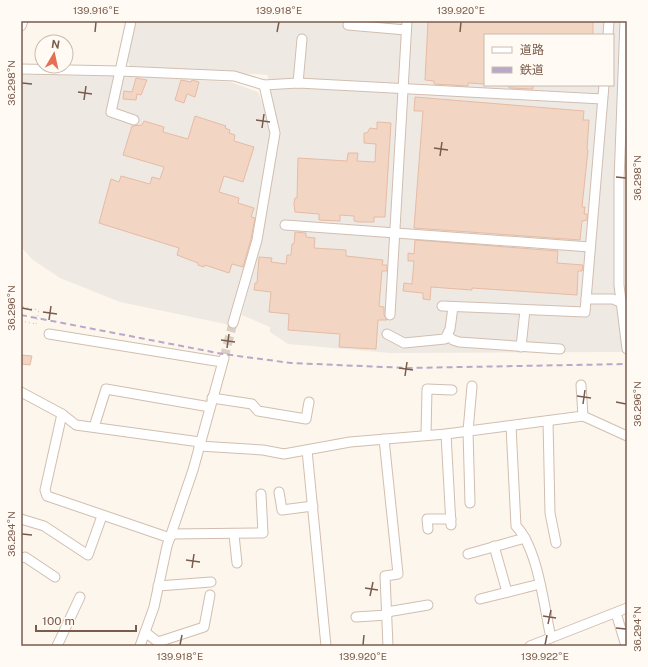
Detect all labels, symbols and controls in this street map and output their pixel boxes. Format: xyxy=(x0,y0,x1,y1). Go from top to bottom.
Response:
text: 139.916°E xyxy=(73,4,119,16)
text: 139.918°E xyxy=(256,4,302,16)
text: 139.920°E xyxy=(437,4,485,16)
north arrow xyxy=(34,34,74,74)
legend xyxy=(484,34,614,86)
text: N xyxy=(50,38,61,51)
text: 道路 xyxy=(520,43,544,57)
text: 36.298°N xyxy=(5,60,17,106)
text: 鉄道 xyxy=(520,63,544,77)
text: 36.298°N xyxy=(631,155,643,201)
text: 36.296°N xyxy=(5,285,17,331)
text: 36.296°N xyxy=(631,381,643,427)
text: 36.294°N xyxy=(5,511,17,557)
text: 36.294°N xyxy=(631,606,643,652)
scale bar xyxy=(36,607,136,633)
text: 100 m xyxy=(42,614,75,628)
text: 139.918°E xyxy=(157,650,203,662)
text: 139.920°E xyxy=(339,650,387,662)
text: 139.922°E xyxy=(521,650,569,662)

